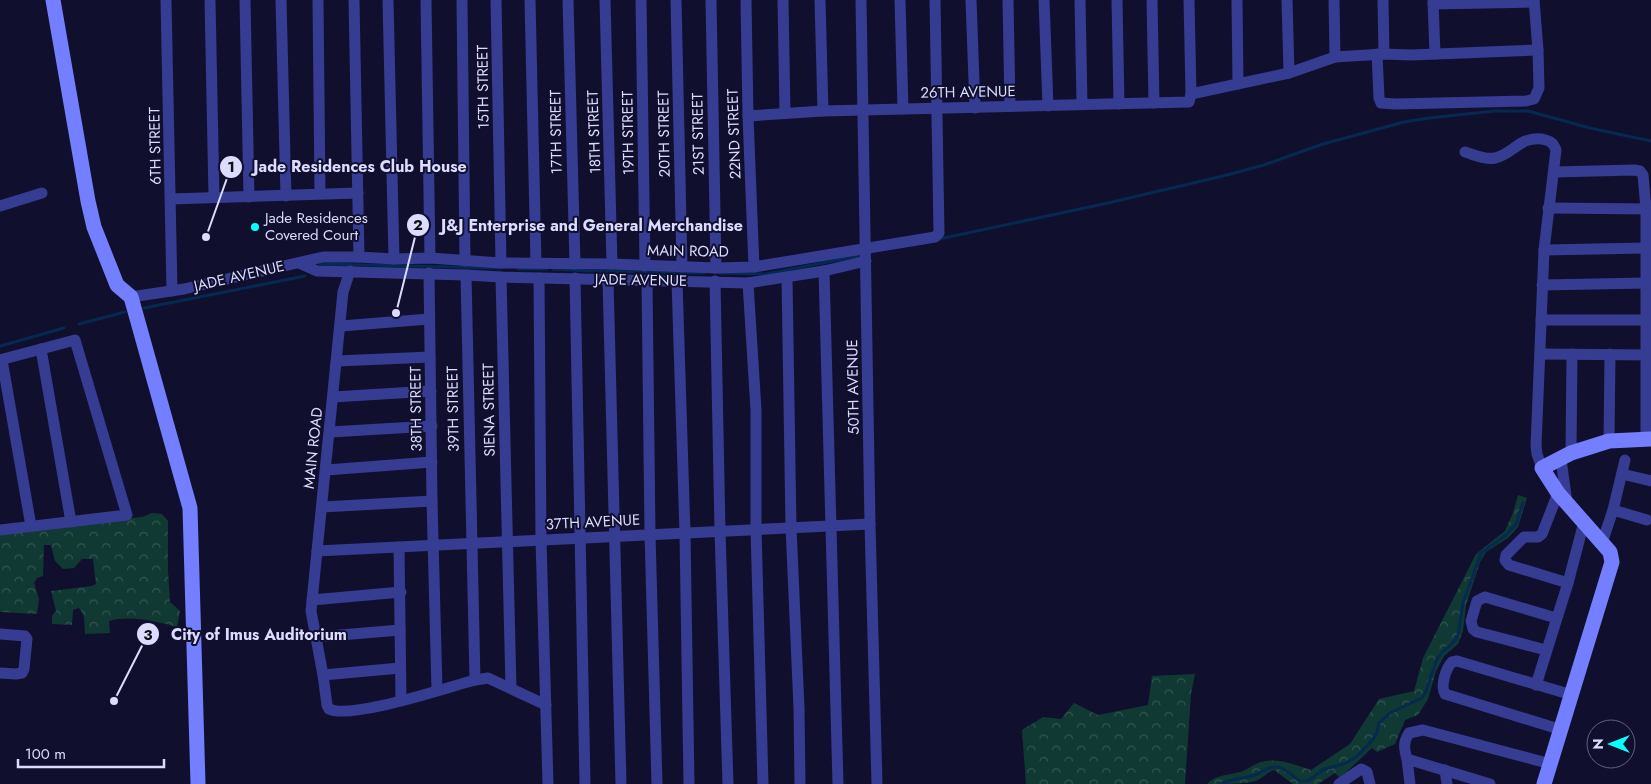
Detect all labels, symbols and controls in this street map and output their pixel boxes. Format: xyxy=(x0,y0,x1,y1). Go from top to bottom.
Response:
street label: 15TH STREET xyxy=(471,45,495,129)
street label: 26TH AVENUE xyxy=(920,80,1016,104)
street label: 22ND STREET xyxy=(721,88,747,180)
street label: 17TH STREET xyxy=(544,90,568,174)
street label: 18TH STREET xyxy=(582,90,606,174)
street label: 20TH STREET xyxy=(652,90,676,178)
street label: 19TH STREET xyxy=(616,91,640,175)
street label: 21ST STREET xyxy=(686,93,710,175)
street label: 6TH STREET xyxy=(143,107,167,185)
callout: Jade Residences Club House xyxy=(218,151,477,182)
text: Jade Residences Club House xyxy=(250,155,467,178)
text: 1 xyxy=(227,156,235,178)
place label: Jade Residences Covered Court xyxy=(263,207,368,246)
callout: J&J Enterprise and General Merchandise xyxy=(406,209,753,240)
text: 2 xyxy=(413,214,423,236)
text: J&J Enterprise and General Merchandise xyxy=(438,214,743,237)
marker: Jade Residences Covered Court xyxy=(249,221,261,233)
street label: MAIN ROAD xyxy=(647,239,729,263)
street label: JADE AVENUE xyxy=(190,255,286,298)
street label: JADE AVENUE xyxy=(593,268,687,292)
street label: 50TH AVENUE xyxy=(841,339,865,435)
street label: SIENA STREET xyxy=(477,363,501,457)
street label: 38TH STREET xyxy=(404,366,428,452)
street label: 39TH STREET xyxy=(441,366,465,452)
street label: MAIN ROAD xyxy=(298,406,328,490)
street label: 37TH AVENUE xyxy=(545,509,641,535)
callout: City of Imus Auditorium xyxy=(136,619,357,650)
text: City of Imus Auditorium xyxy=(171,623,347,646)
text: 3 xyxy=(143,624,153,646)
north arrow xyxy=(1586,719,1636,769)
scale bar xyxy=(18,736,164,768)
text: N xyxy=(1588,738,1608,750)
text: 100 m xyxy=(25,743,66,765)

